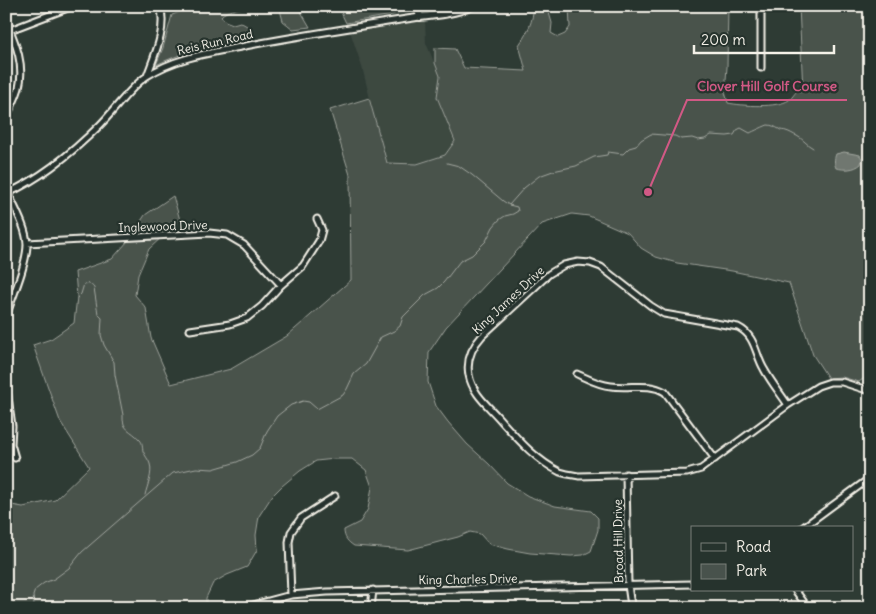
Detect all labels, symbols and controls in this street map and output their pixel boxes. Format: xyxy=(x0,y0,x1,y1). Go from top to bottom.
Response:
scale bar xyxy=(694,22,834,54)
street label: Reis Run Road xyxy=(176,26,254,58)
text: 200 m xyxy=(701,30,746,49)
callout: Clover Hill Golf Course xyxy=(687,71,847,100)
text: Clover Hill Golf Course xyxy=(697,77,838,95)
street label: Inglewood Drive xyxy=(118,217,208,235)
street label: King James Drive xyxy=(469,263,547,337)
street label: Broad Hill Drive xyxy=(610,499,626,583)
legend xyxy=(691,526,854,592)
text: Road xyxy=(736,537,771,556)
text: Park xyxy=(736,561,767,580)
street label: King Charles Drive xyxy=(418,571,518,587)

